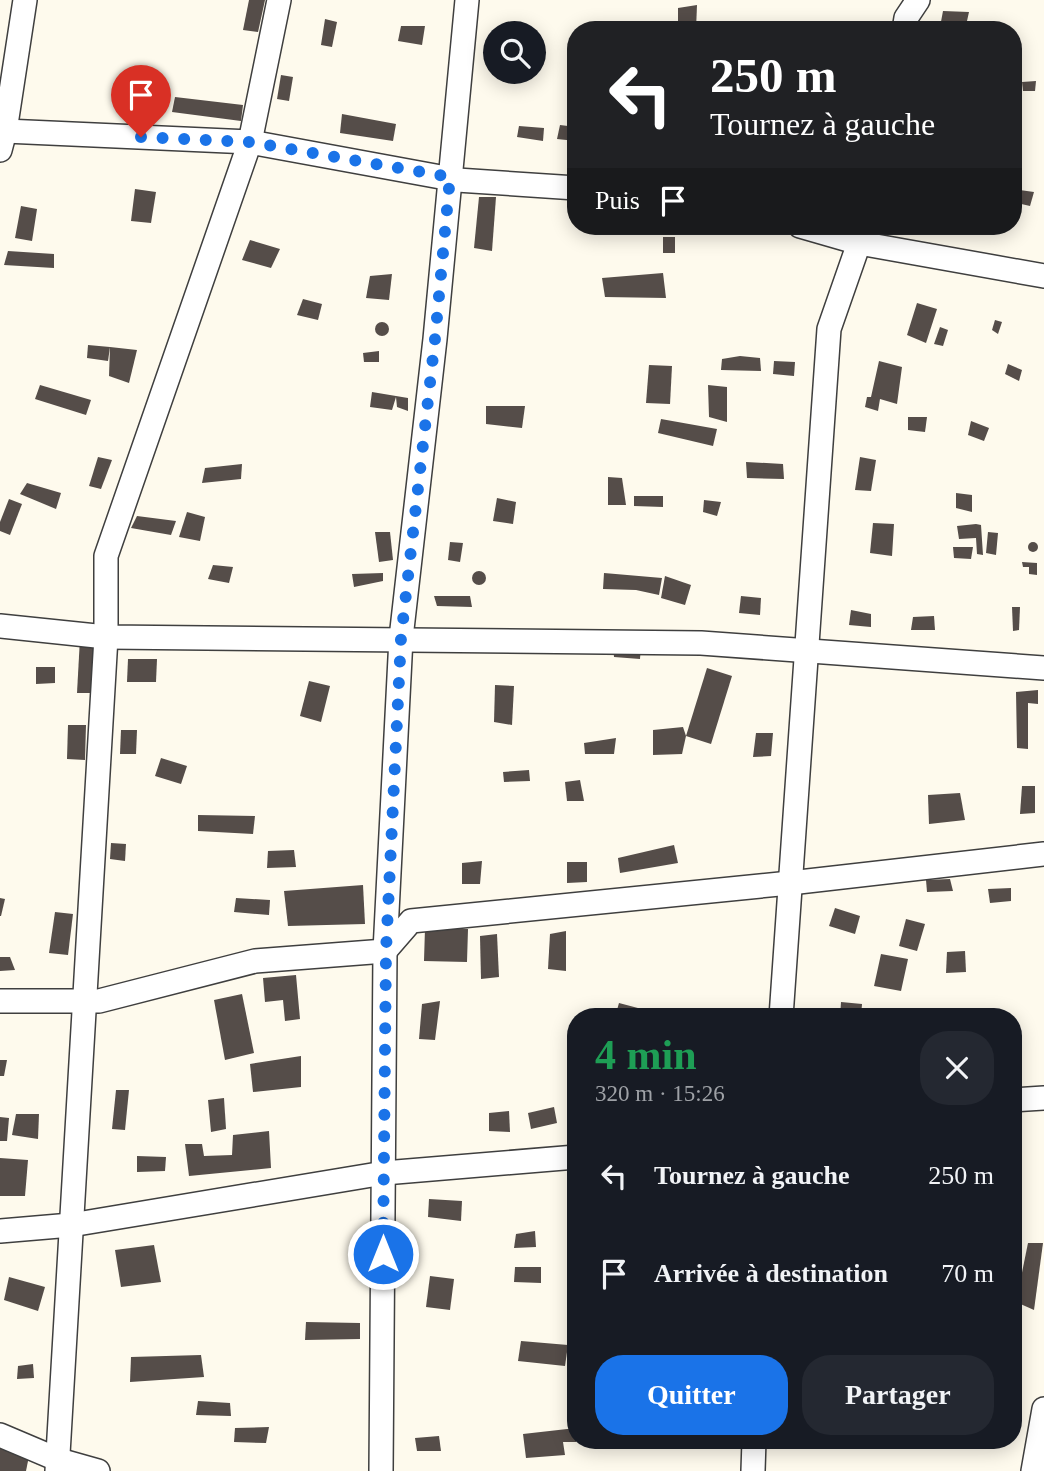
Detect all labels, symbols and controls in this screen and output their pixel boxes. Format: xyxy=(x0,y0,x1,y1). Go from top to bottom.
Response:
map controls xyxy=(483,21,546,84)
button: search xyxy=(483,21,546,84)
text: 250 m xyxy=(710,48,837,103)
icon: left xyxy=(595,49,686,140)
pin xyxy=(111,65,171,137)
icon: arrive xyxy=(122,76,160,114)
text: Tournez à gauche xyxy=(710,106,935,142)
icon: arrive xyxy=(654,182,692,220)
text: Puis xyxy=(595,186,640,215)
button: close xyxy=(920,1031,994,1105)
text: 4 min xyxy=(595,1032,697,1078)
text: 320 m · 15:26 xyxy=(595,1081,725,1106)
icon: left xyxy=(595,1157,633,1195)
text: Tournez à gauche xyxy=(654,1161,850,1190)
text: 250 m xyxy=(928,1161,994,1190)
position arrow xyxy=(346,1217,420,1291)
icon: arrive xyxy=(595,1255,633,1293)
text: Arrivée à destination xyxy=(654,1259,888,1288)
text: 70 m xyxy=(941,1259,994,1288)
button: Quitter xyxy=(595,1355,788,1435)
button: Partager xyxy=(802,1355,994,1435)

